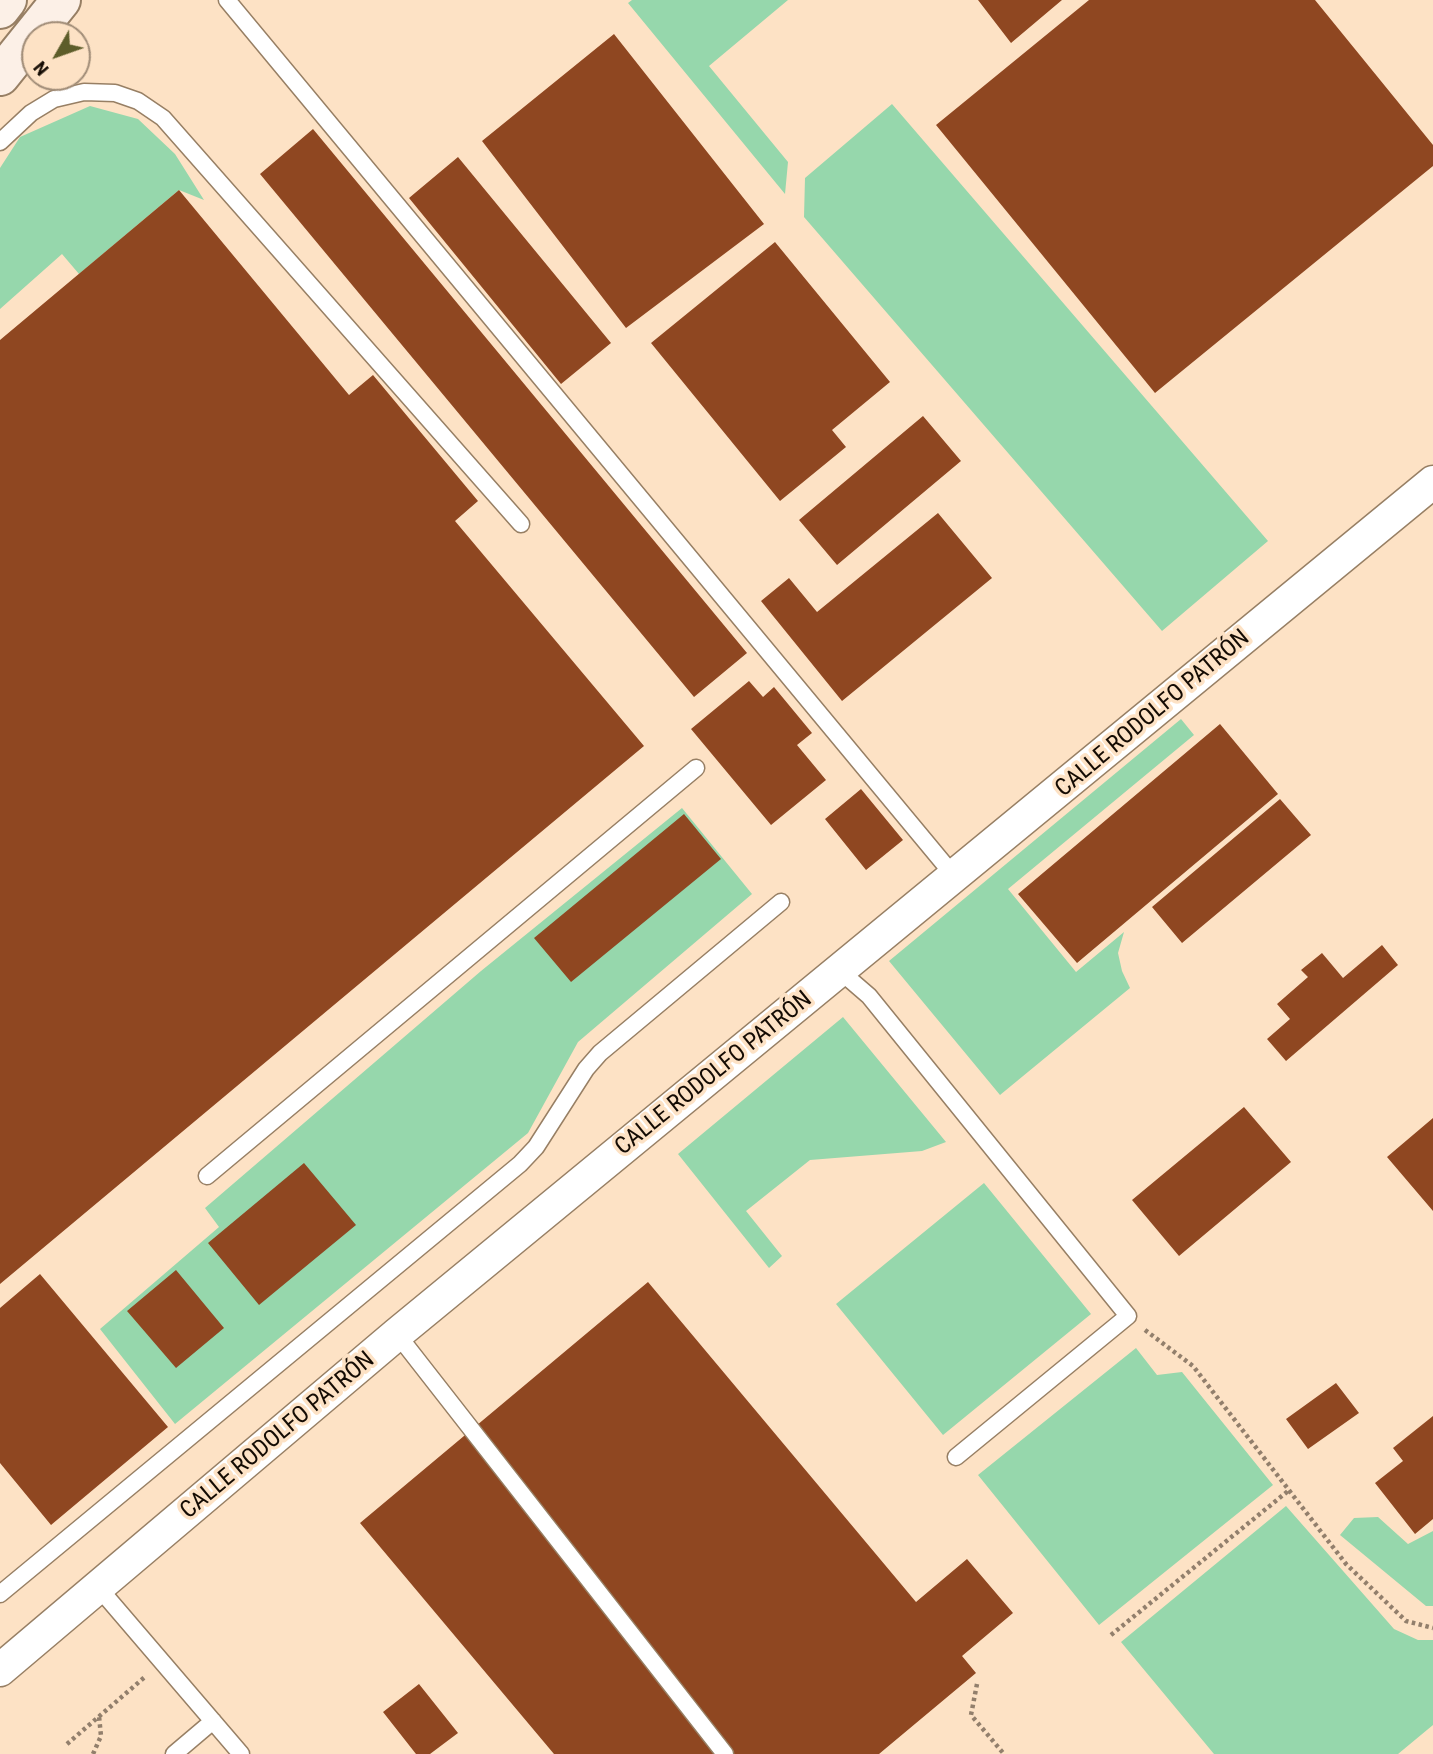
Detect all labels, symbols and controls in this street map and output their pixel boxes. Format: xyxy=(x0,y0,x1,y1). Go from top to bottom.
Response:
north arrow xyxy=(21,21,91,91)
text: N xyxy=(29,57,54,80)
street label: CALLE RODOLFO PATRÓN xyxy=(1050,624,1256,804)
street label: CALLE RODOLFO PATRÓN xyxy=(610,986,818,1162)
street label: CALLE RODOLFO PATRÓN xyxy=(175,1346,381,1526)

